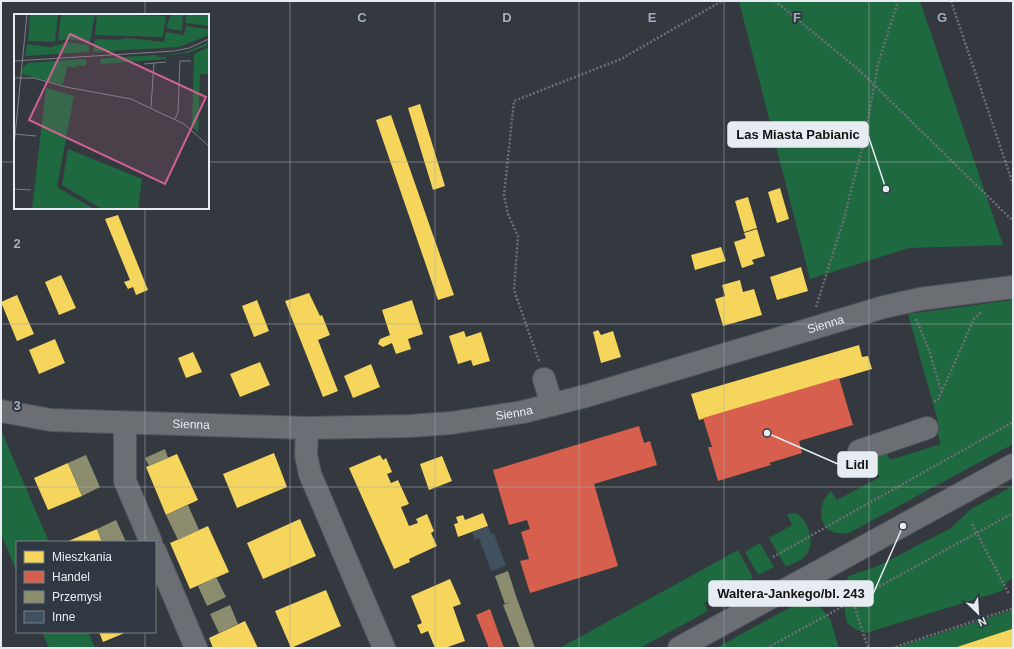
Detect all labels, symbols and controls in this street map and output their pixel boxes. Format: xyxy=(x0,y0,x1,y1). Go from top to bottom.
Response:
text: C xyxy=(357,10,367,25)
text: D xyxy=(502,10,512,25)
text: E xyxy=(648,10,657,25)
text: F xyxy=(793,10,801,25)
text: G xyxy=(937,10,947,25)
inset map xyxy=(14,14,209,209)
callout: Las Miasta Pabianic xyxy=(728,122,868,147)
text: Las Miasta Pabianic xyxy=(736,127,860,142)
text: 2 xyxy=(13,236,21,251)
street label: Sienna xyxy=(806,312,846,336)
text: 3 xyxy=(13,398,21,413)
street label: Sienna xyxy=(495,403,535,423)
street label: Sienna xyxy=(172,417,210,432)
callout: Lidl xyxy=(838,452,877,477)
text: Lidl xyxy=(845,457,869,472)
legend xyxy=(16,541,156,633)
text: Mieszkania xyxy=(52,550,112,564)
text: Handel xyxy=(52,570,90,584)
callout: Waltera-Jankego/bl. 243 xyxy=(709,581,873,606)
text: Waltera-Jankego/bl. 243 xyxy=(717,586,865,601)
text: Przemysł xyxy=(52,590,102,604)
north arrow xyxy=(958,593,998,633)
text: Inne xyxy=(52,610,76,624)
text: N xyxy=(976,615,988,629)

